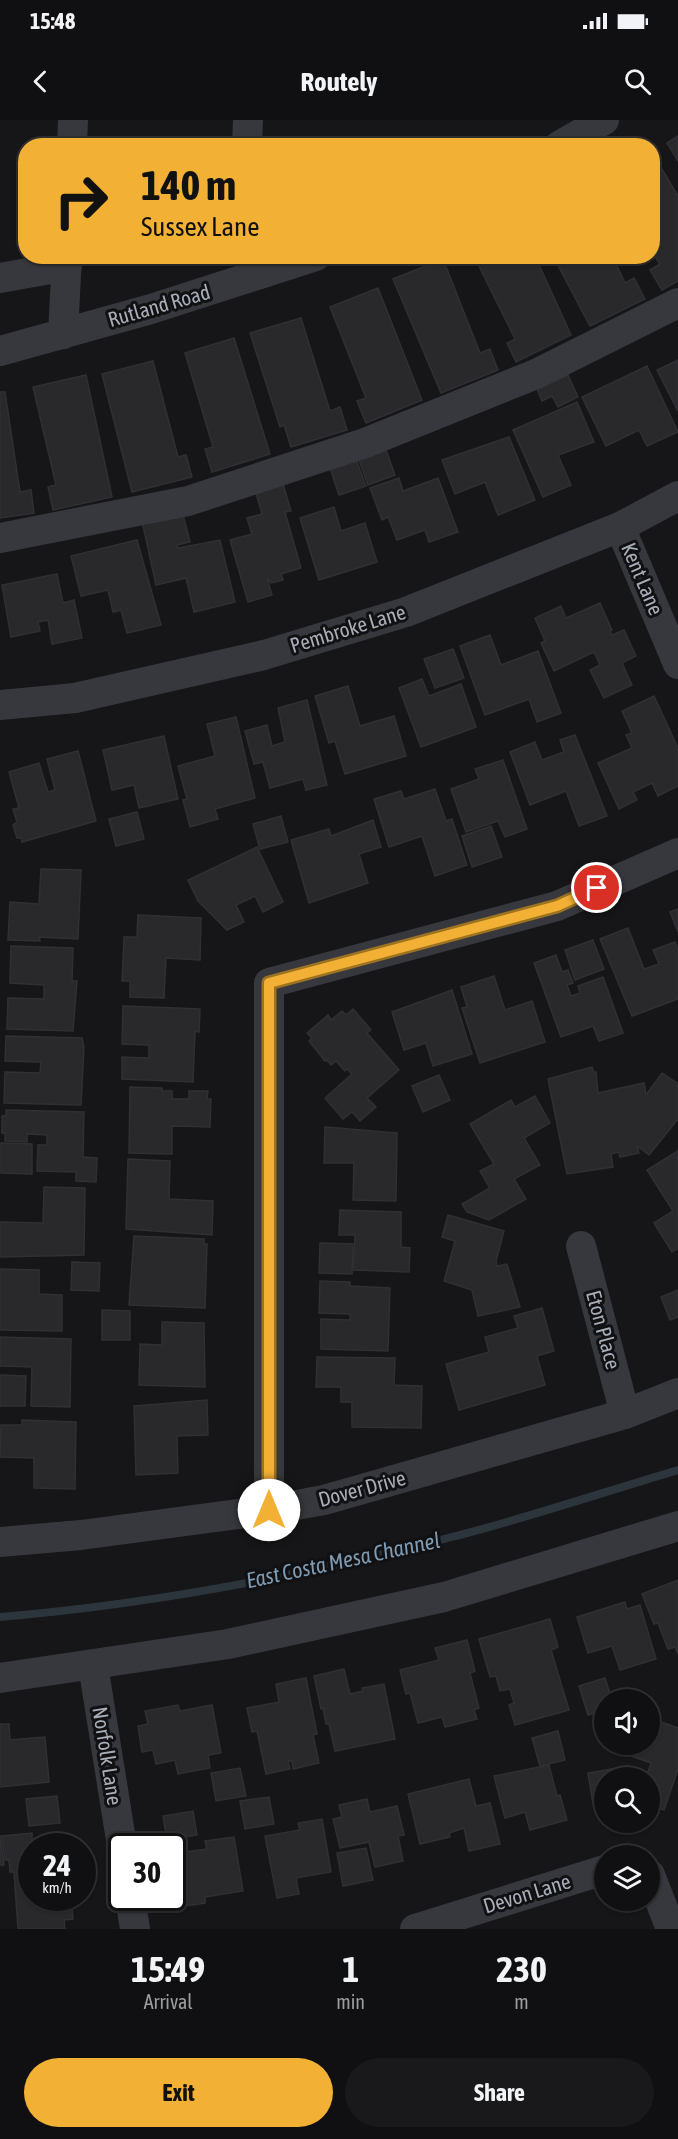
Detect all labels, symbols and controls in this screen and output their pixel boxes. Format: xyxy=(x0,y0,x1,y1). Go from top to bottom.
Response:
text: 15:48 xyxy=(30,8,75,34)
icon: back xyxy=(24,65,57,98)
icon: search xyxy=(621,65,654,98)
text: Routely xyxy=(300,66,378,97)
text: 140 m xyxy=(141,161,236,209)
icon: right xyxy=(42,162,120,240)
text: Sussex Lane xyxy=(141,211,259,242)
street label: Rutland Road xyxy=(105,279,213,331)
street label: Kent Lane xyxy=(617,539,669,618)
street label: Pembroke Lane xyxy=(287,599,408,657)
pin xyxy=(571,862,622,913)
icon: arrive xyxy=(580,871,613,904)
street label: Eton Place xyxy=(582,1288,626,1372)
street label: Dover Drive xyxy=(316,1465,408,1511)
position arrow xyxy=(237,1478,301,1542)
water label: East Costa Mesa Channel xyxy=(244,1527,442,1593)
map controls xyxy=(594,1689,660,1911)
button: sound xyxy=(594,1689,660,1755)
street label: Norfolk Lane xyxy=(88,1705,128,1807)
button: search xyxy=(594,1767,660,1833)
speed limit sign: 30 xyxy=(108,1833,186,1911)
button: layers xyxy=(594,1845,660,1911)
text: 24 xyxy=(43,1848,71,1882)
street label: Devon Lane xyxy=(480,1868,573,1918)
text: km/h xyxy=(42,1879,72,1896)
text: 15:49 xyxy=(131,1948,205,1990)
text: 1 xyxy=(342,1948,359,1990)
text: 230 xyxy=(496,1948,547,1990)
text: Arrival xyxy=(144,1990,193,2013)
text: min xyxy=(336,1990,365,2013)
text: m xyxy=(514,1990,529,2013)
button: Exit xyxy=(24,2058,333,2127)
button: Share xyxy=(345,2058,654,2127)

